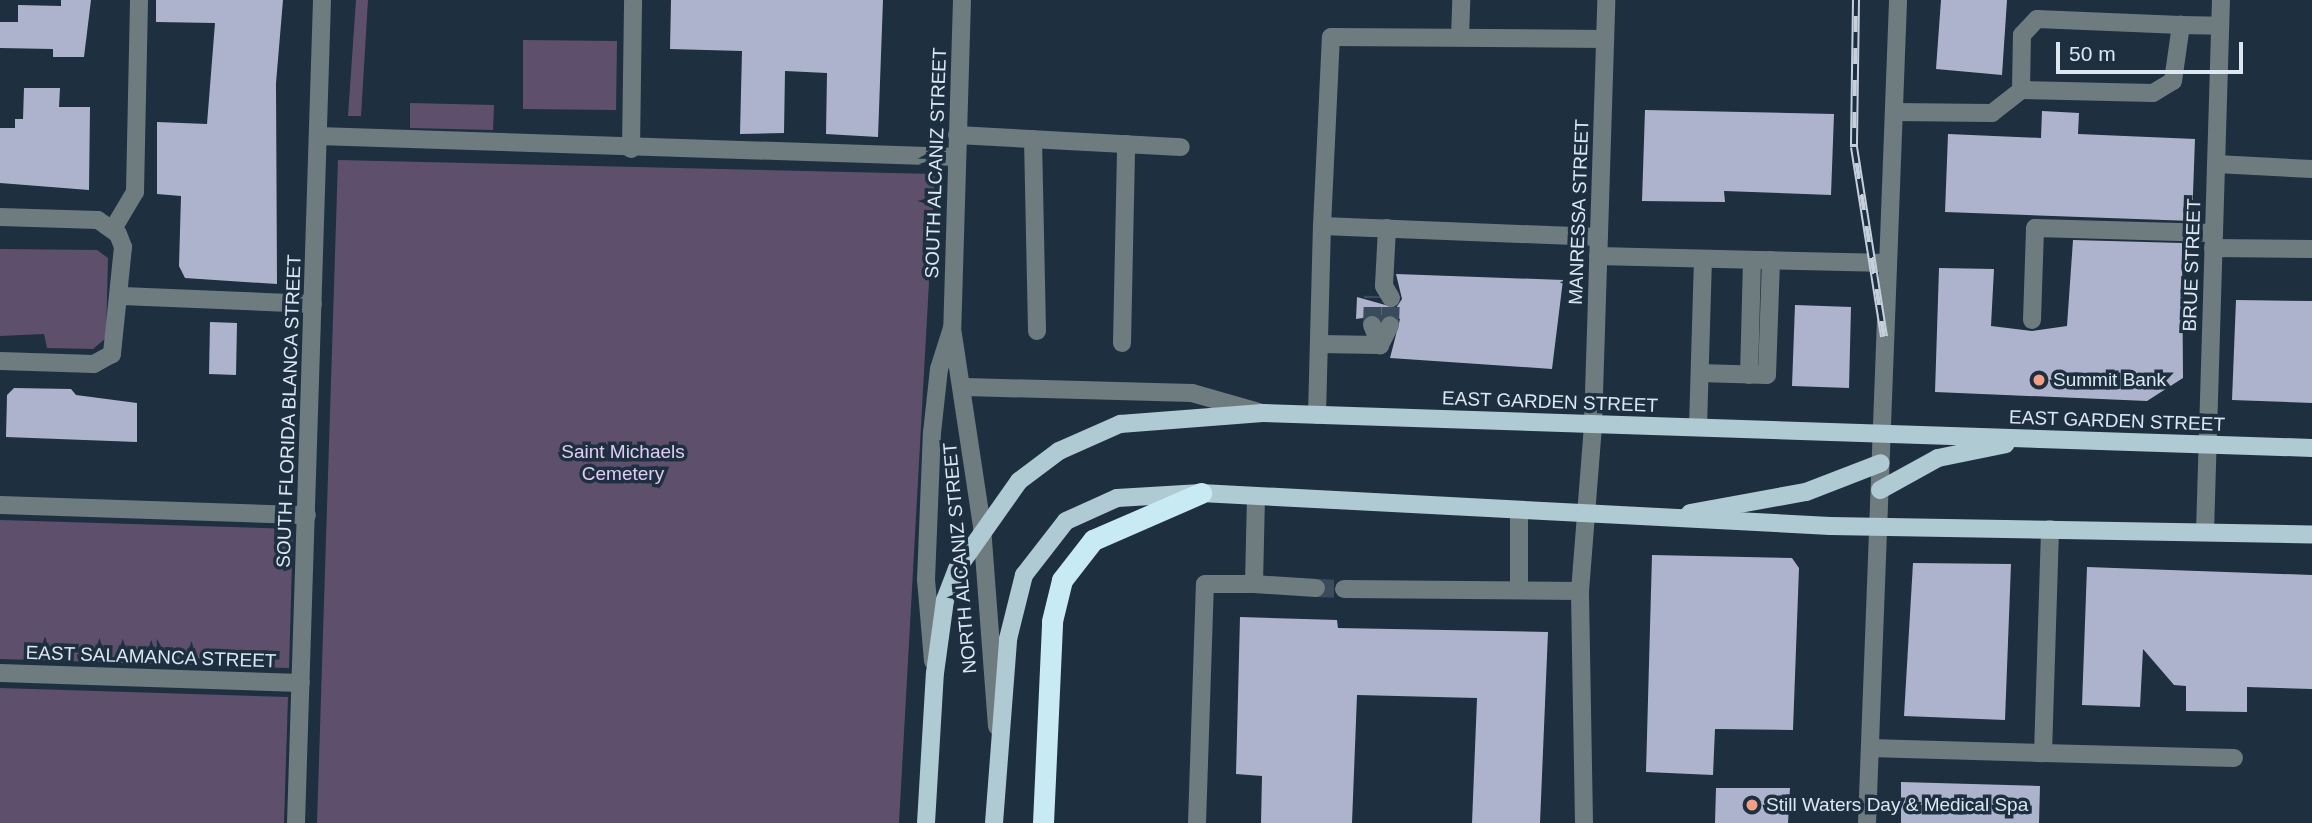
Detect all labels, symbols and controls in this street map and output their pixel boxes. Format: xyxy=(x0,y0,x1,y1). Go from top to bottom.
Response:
scale bar xyxy=(2060,28,2247,72)
text: 50 m xyxy=(2069,42,2116,65)
street label: SOUTH ALCANIZ STREET xyxy=(921,47,951,279)
street label: MANRESSA STREET xyxy=(1564,118,1594,306)
street label: BRUE STREET xyxy=(2178,198,2206,332)
street label: SOUTH FLORIDA BLANCA STREET xyxy=(272,253,306,569)
place label: Summit Bank xyxy=(2053,369,2166,391)
marker: Summit Bank xyxy=(2031,372,2047,388)
street label: EAST GARDEN STREET xyxy=(1441,387,1659,417)
street label: EAST GARDEN STREET xyxy=(2008,406,2226,436)
park label: Saint Michaels Cemetery xyxy=(561,441,685,485)
street label: NORTH ALCANIZ STREET xyxy=(938,441,982,675)
street label: EAST SALAMANCA STREET xyxy=(25,641,277,673)
place label: Still Waters Day & Medical Spa xyxy=(1766,794,2028,816)
marker: Still Waters Day & Medical Spa xyxy=(1744,797,1760,813)

